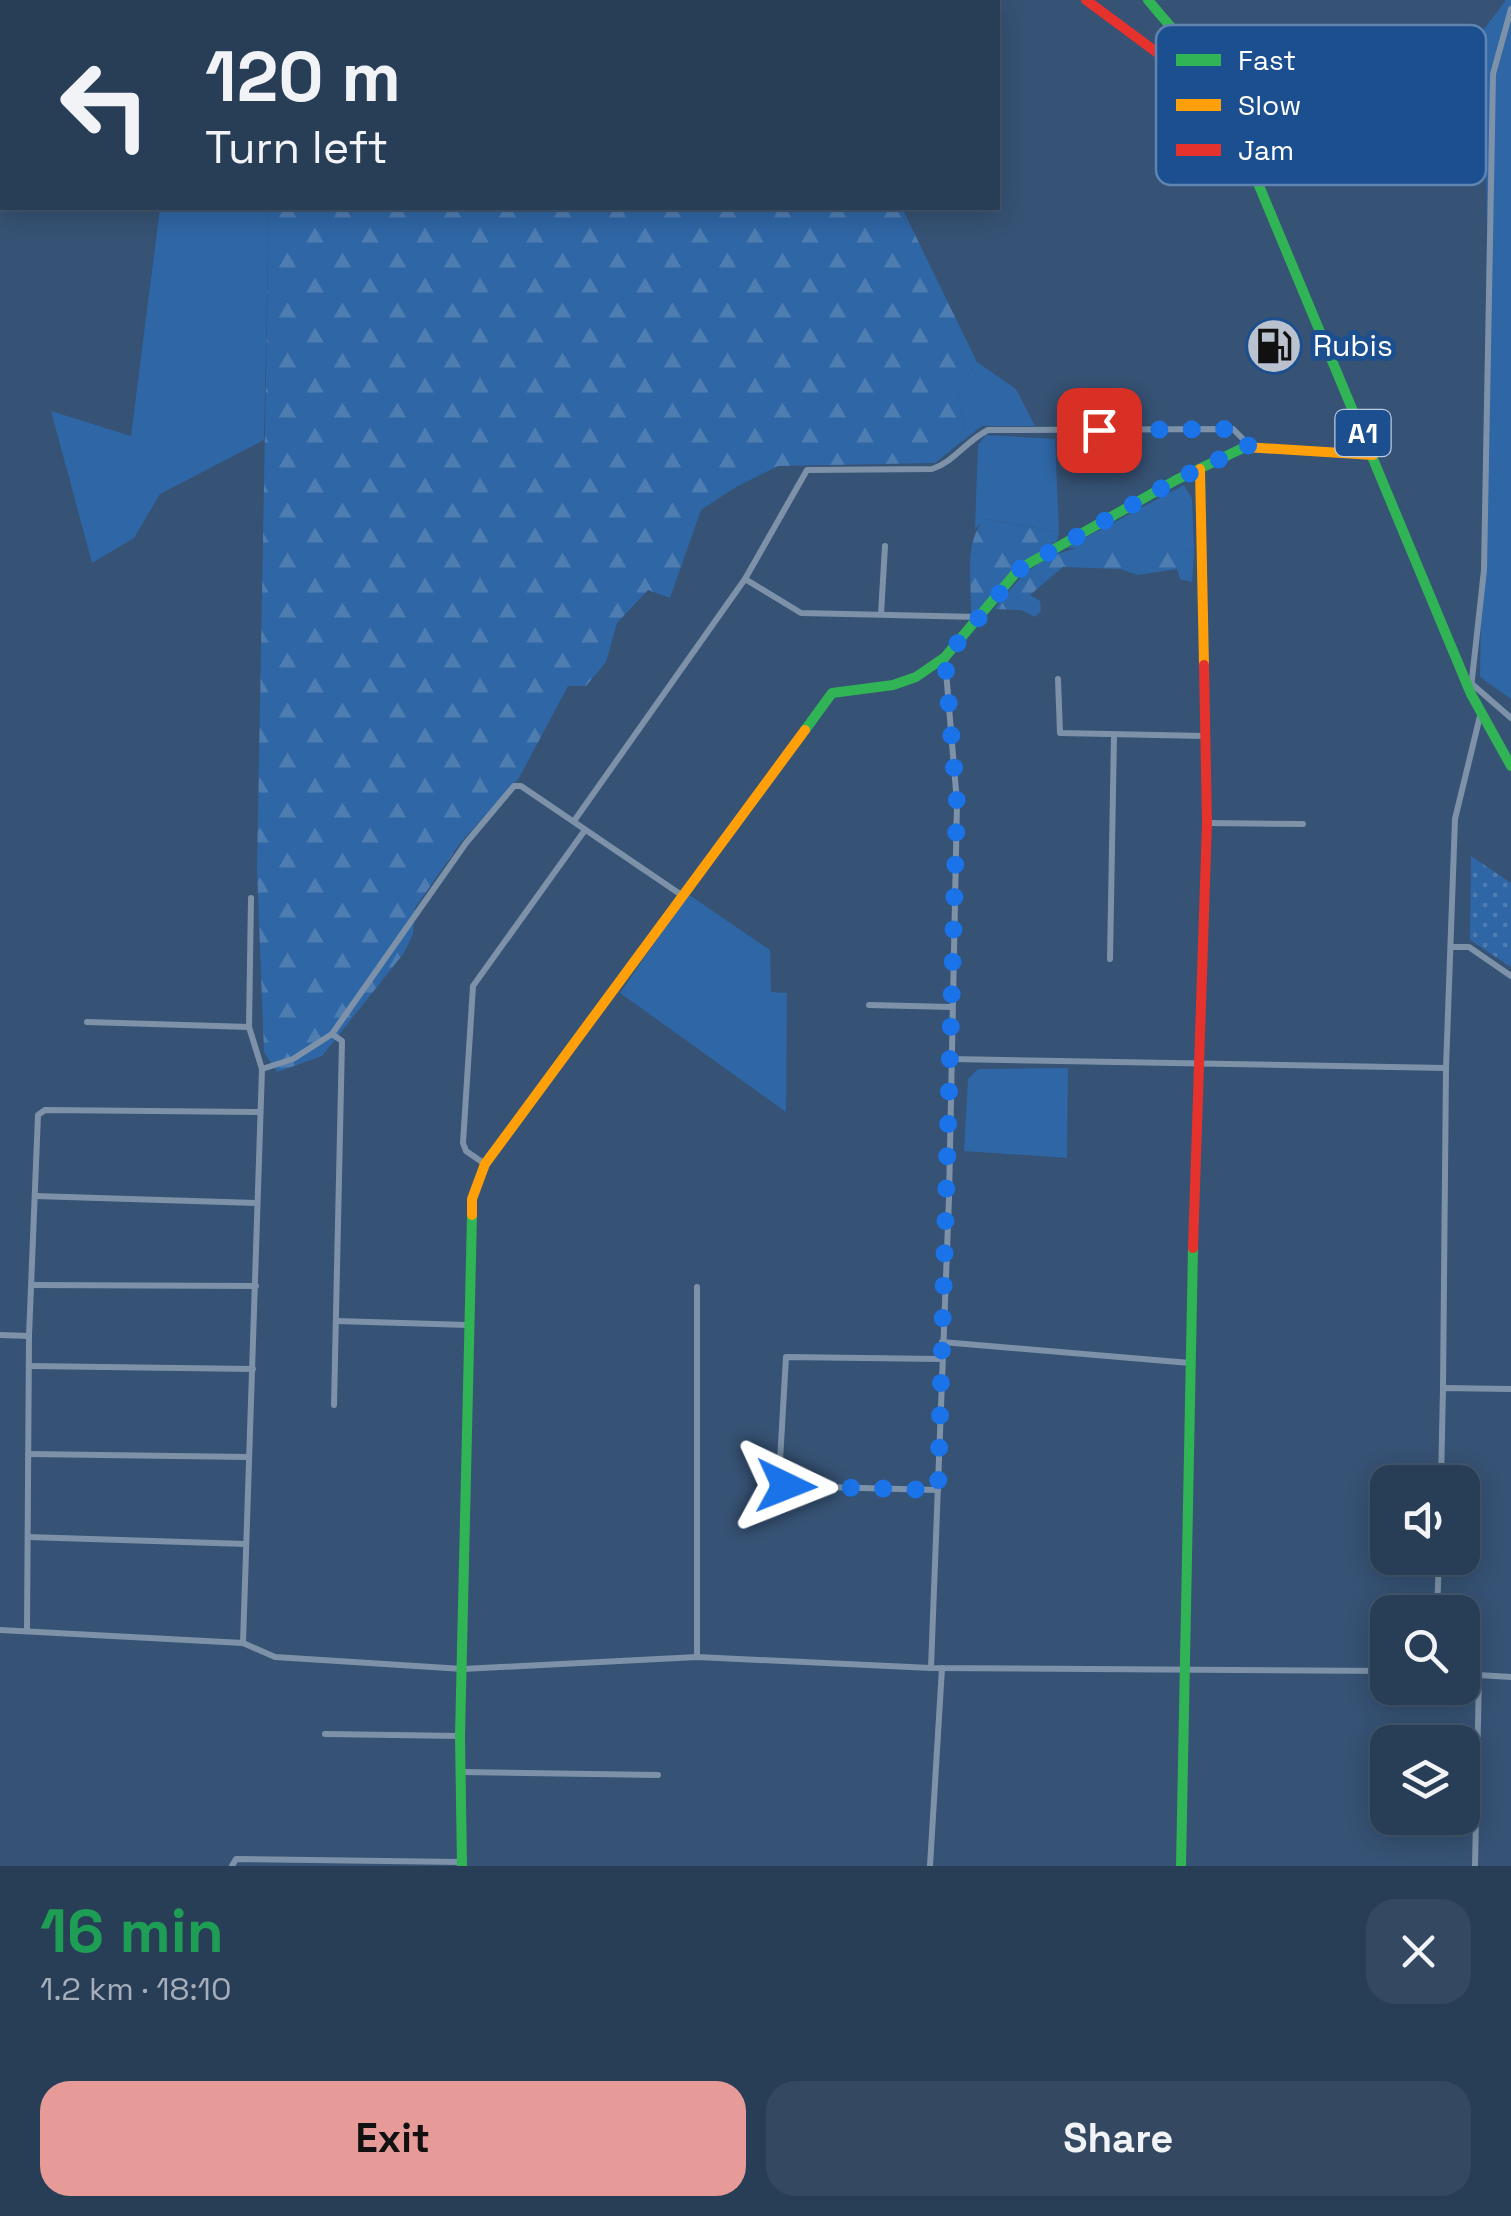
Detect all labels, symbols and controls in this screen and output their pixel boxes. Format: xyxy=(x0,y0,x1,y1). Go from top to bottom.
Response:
legend xyxy=(1156,25,1486,185)
text: 120 m xyxy=(205,32,401,121)
icon: left xyxy=(40,40,170,170)
text: Fast xyxy=(1238,42,1296,78)
text: Slow xyxy=(1238,87,1301,123)
text: Turn left xyxy=(205,119,388,176)
text: Jam xyxy=(1238,132,1294,168)
fuel station icon: Rubis xyxy=(1244,316,1304,376)
place label: Rubis xyxy=(1313,326,1393,365)
pin xyxy=(1057,388,1142,473)
icon: arrive xyxy=(1072,403,1127,458)
road number: A1 xyxy=(1336,410,1390,456)
position arrow xyxy=(734,1434,838,1538)
map controls xyxy=(1370,1465,1480,1835)
button: sound xyxy=(1370,1465,1480,1575)
button: search xyxy=(1370,1595,1480,1705)
button: layers xyxy=(1370,1725,1480,1835)
text: 16 min xyxy=(40,1893,224,1970)
button: close xyxy=(1366,1899,1471,2004)
text: 1.2 km · 18:10 xyxy=(40,1969,231,2009)
button: Exit xyxy=(40,2081,746,2196)
button: Share xyxy=(766,2081,1471,2196)

